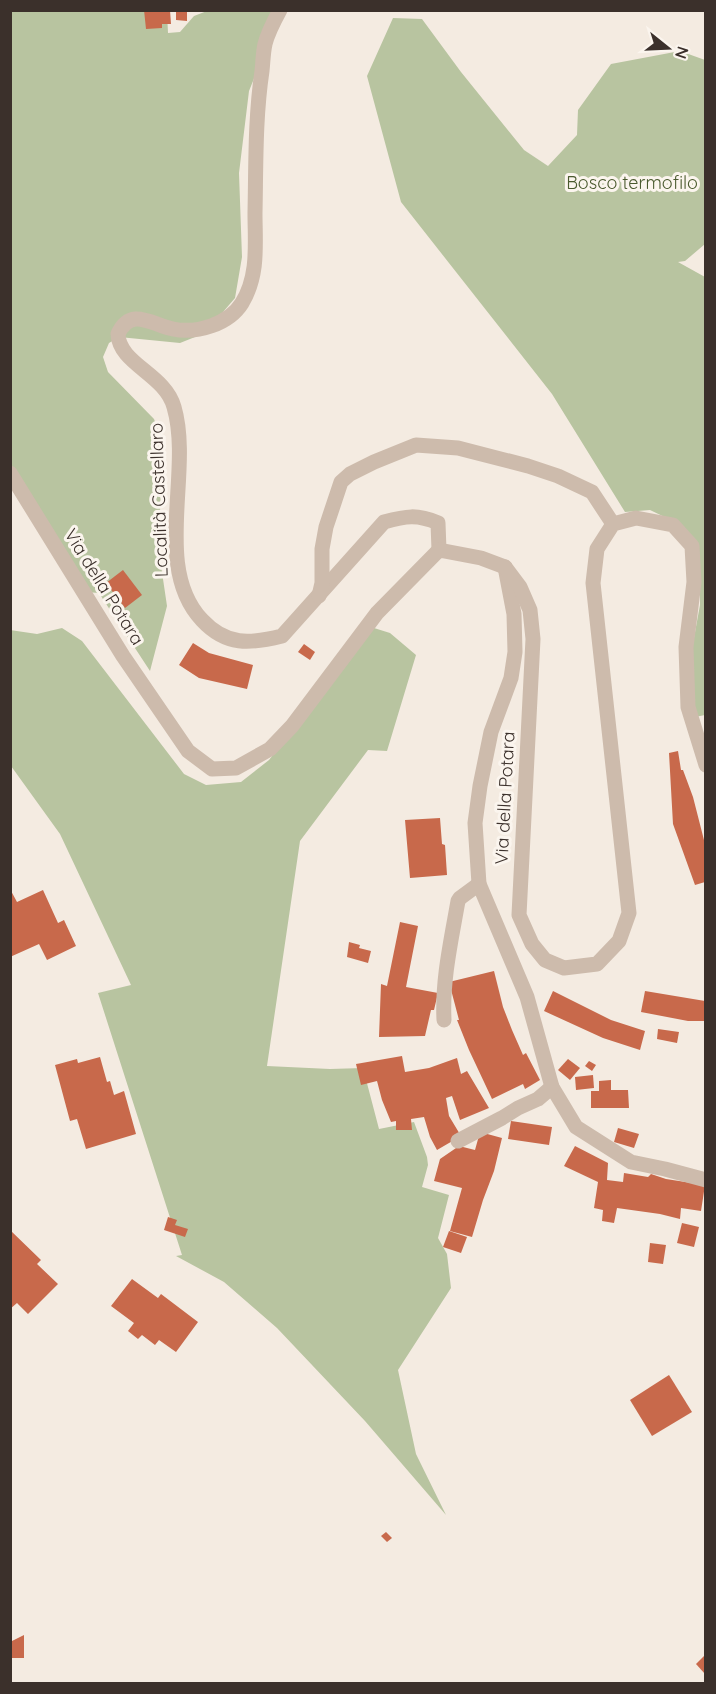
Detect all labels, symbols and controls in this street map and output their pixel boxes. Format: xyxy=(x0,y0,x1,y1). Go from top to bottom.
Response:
north arrow xyxy=(638,18,698,78)
text: N xyxy=(671,44,694,61)
park label: Bosco termofilo xyxy=(566,171,698,194)
street label: Località Castellaro xyxy=(144,422,173,578)
street label: Via della Potara xyxy=(59,524,149,649)
street label: Via della Potara xyxy=(490,731,519,865)

